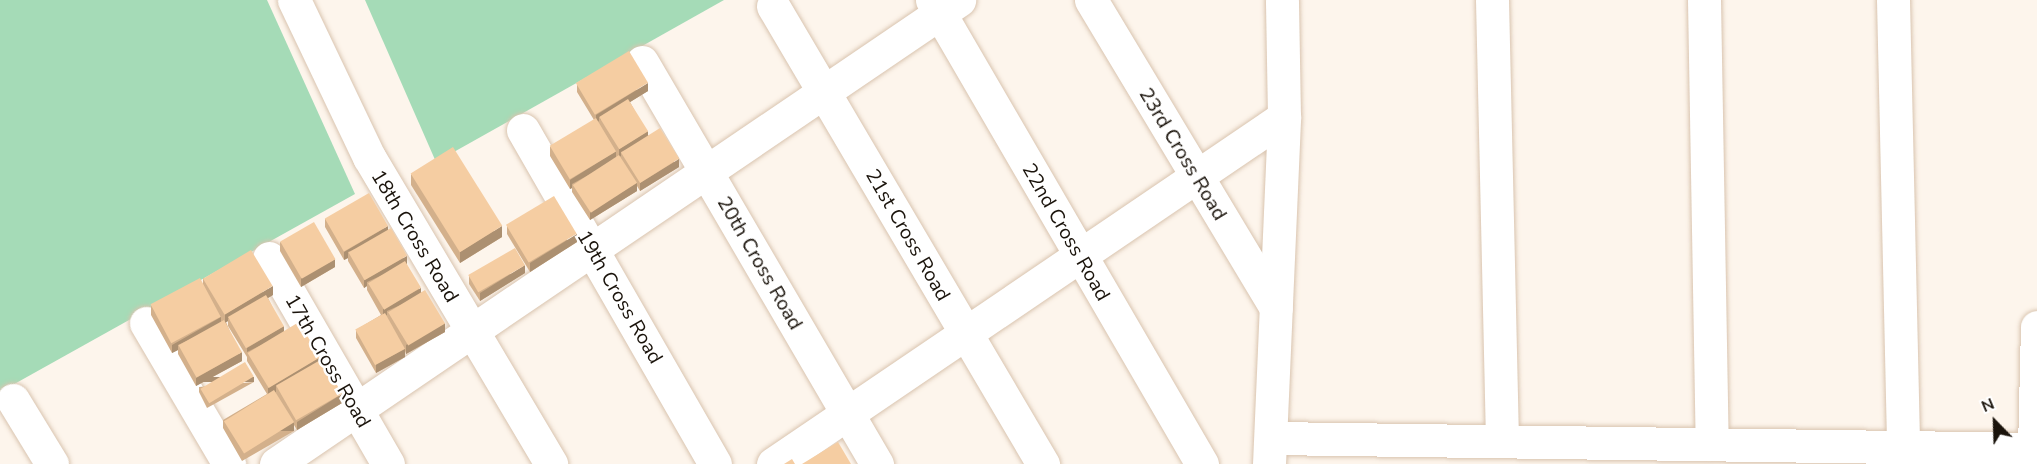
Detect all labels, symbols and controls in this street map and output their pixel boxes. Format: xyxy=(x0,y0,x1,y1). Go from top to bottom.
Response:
street label: 23rd Cross Road xyxy=(1134,83,1232,225)
street label: 22nd Cross Road xyxy=(1017,159,1115,305)
street label: 21st Cross Road xyxy=(861,165,955,305)
street label: 18th Cross Road xyxy=(366,166,464,306)
street label: 20th Cross Road xyxy=(712,192,808,334)
street label: 19th Cross Road xyxy=(572,226,668,368)
street label: 17th Cross Road xyxy=(280,290,376,432)
north arrow xyxy=(1965,392,2025,452)
text: N xyxy=(1978,393,1998,418)

